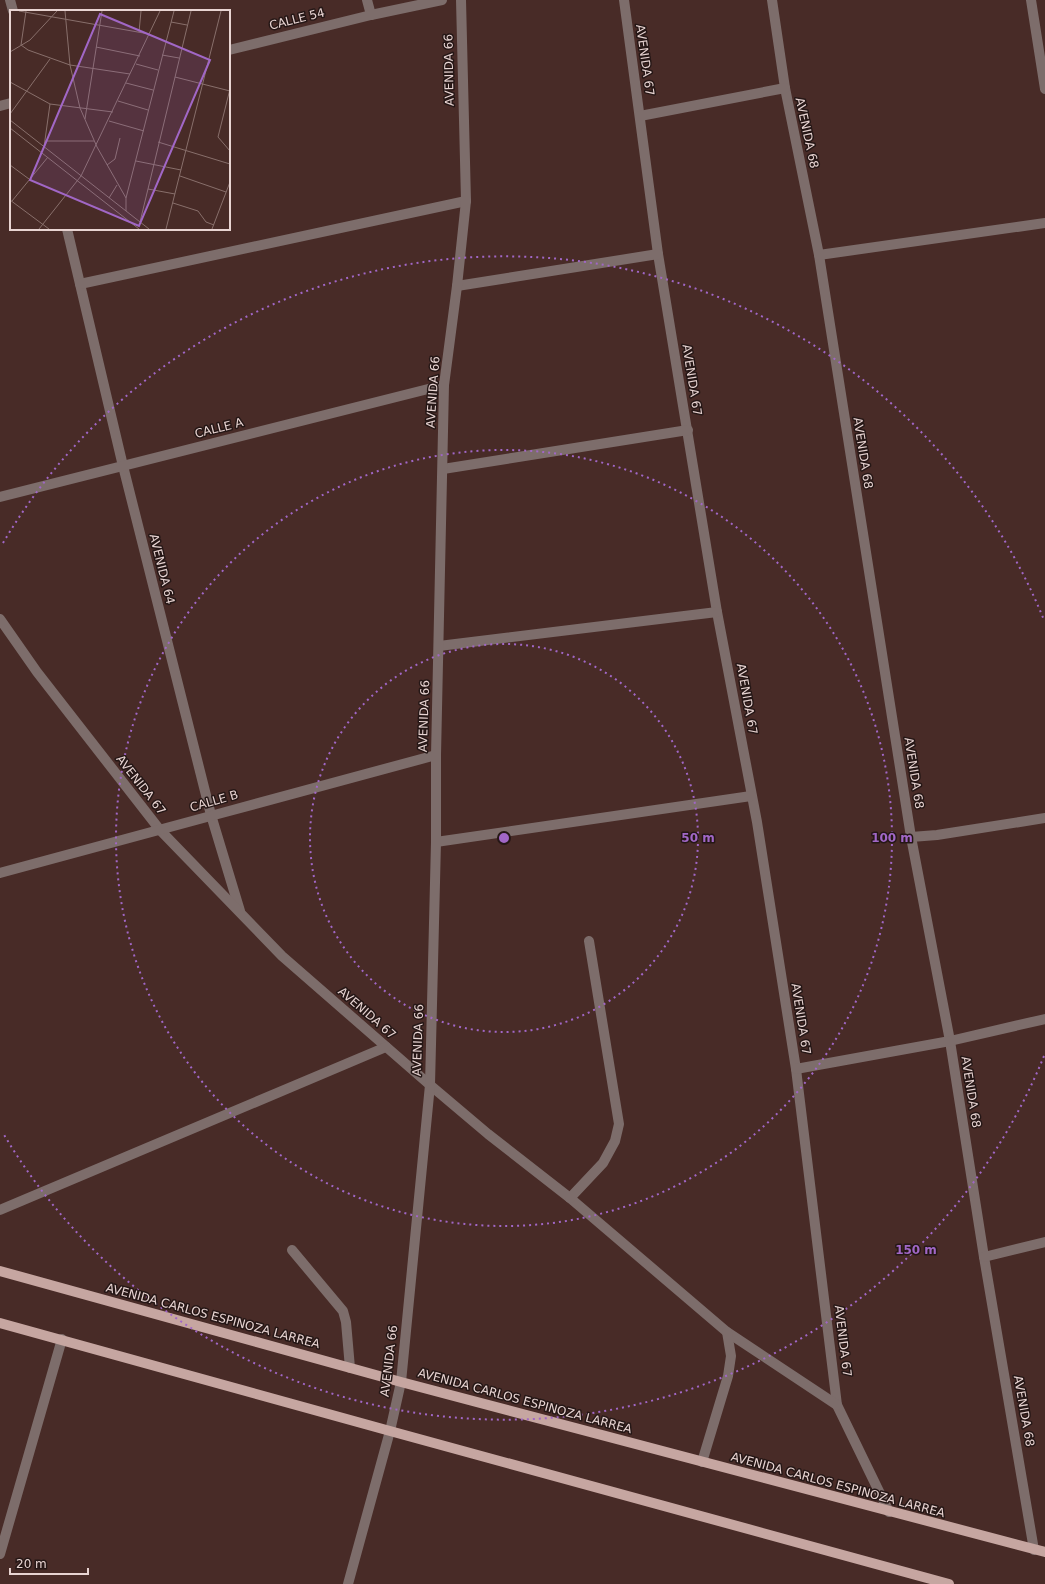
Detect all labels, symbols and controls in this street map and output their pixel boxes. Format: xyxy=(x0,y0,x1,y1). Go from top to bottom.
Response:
street label: CALLE 54 xyxy=(268,5,326,33)
inset map xyxy=(10,10,230,230)
street label: AVENIDA 67 xyxy=(633,23,657,97)
street label: AVENIDA 66 xyxy=(441,34,457,106)
street label: AVENIDA 68 xyxy=(793,96,821,170)
street label: AVENIDA 67 xyxy=(679,343,705,417)
street label: AVENIDA 66 xyxy=(424,356,442,428)
street label: CALLE A xyxy=(193,415,246,441)
street label: AVENIDA 68 xyxy=(850,416,876,490)
street label: AVENIDA 64 xyxy=(146,532,178,606)
street label: AVENIDA 67 xyxy=(734,662,760,736)
street label: AVENIDA 66 xyxy=(416,680,432,752)
street label: AVENIDA 68 xyxy=(901,736,927,810)
street label: AVENIDA 67 xyxy=(113,752,169,818)
street label: CALLE B xyxy=(188,787,240,815)
centre of rings xyxy=(497,831,511,845)
text: 50 m xyxy=(681,831,715,845)
text: 100 m xyxy=(871,831,913,845)
street label: AVENIDA 67 xyxy=(788,982,814,1056)
street label: AVENIDA 67 xyxy=(335,984,399,1042)
street label: AVENIDA 66 xyxy=(410,1004,426,1076)
street label: AVENIDA 68 xyxy=(958,1055,984,1129)
text: 150 m xyxy=(895,1243,937,1257)
street label: AVENIDA CARLOS ESPINOZA LARREA xyxy=(104,1281,322,1352)
street label: AVENIDA 67 xyxy=(832,1304,854,1378)
street label: AVENIDA 66 xyxy=(378,1324,400,1398)
street label: AVENIDA CARLOS ESPINOZA LARREA xyxy=(416,1366,634,1437)
street label: AVENIDA 68 xyxy=(1011,1374,1037,1448)
street label: AVENIDA CARLOS ESPINOZA LARREA xyxy=(729,1450,947,1521)
scale bar xyxy=(10,1550,88,1576)
text: 20 m xyxy=(16,1557,47,1571)

